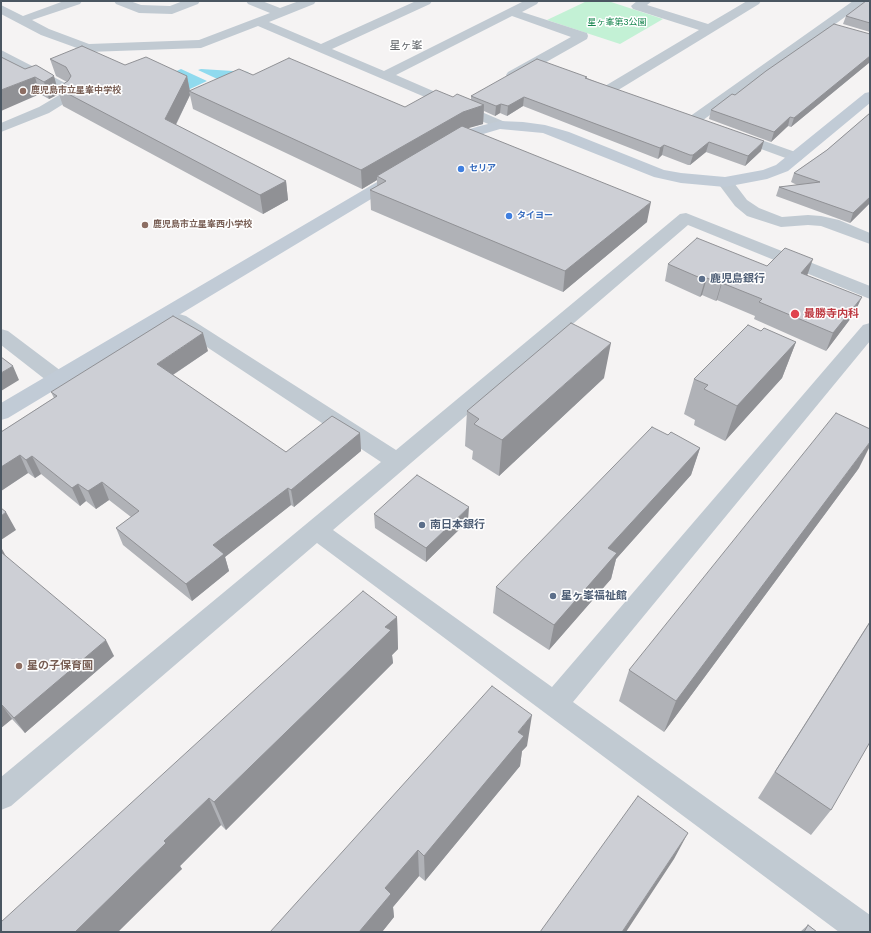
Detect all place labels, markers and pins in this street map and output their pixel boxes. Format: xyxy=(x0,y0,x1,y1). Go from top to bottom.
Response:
marker: 鹿児島市立星峯中学校 xyxy=(18,86,28,96)
place label: 鹿児島市立星峯中学校 xyxy=(31,86,121,96)
marker: セリア xyxy=(456,164,466,174)
place label: セリア xyxy=(469,164,496,174)
marker: タイヨー xyxy=(504,211,514,221)
place label: タイヨー xyxy=(517,211,553,221)
marker: 鹿児島市立星峯西小学校 xyxy=(140,220,150,230)
place label: 鹿児島市立星峯西小学校 xyxy=(153,220,252,230)
place label: 鹿児島銀行 xyxy=(710,272,765,286)
marker: 鹿児島銀行 xyxy=(697,274,707,284)
place label: 最勝寺内科 xyxy=(804,307,859,321)
marker: 最勝寺内科 xyxy=(789,308,801,320)
place label: 南日本銀行 xyxy=(430,518,485,532)
marker: 南日本銀行 xyxy=(417,520,427,530)
place label: 星ヶ峯福祉館 xyxy=(561,589,627,603)
marker: 星ヶ峯福祉館 xyxy=(548,591,558,601)
place label: 星の子保育園 xyxy=(27,659,93,673)
marker: 星の子保育園 xyxy=(14,661,24,671)

